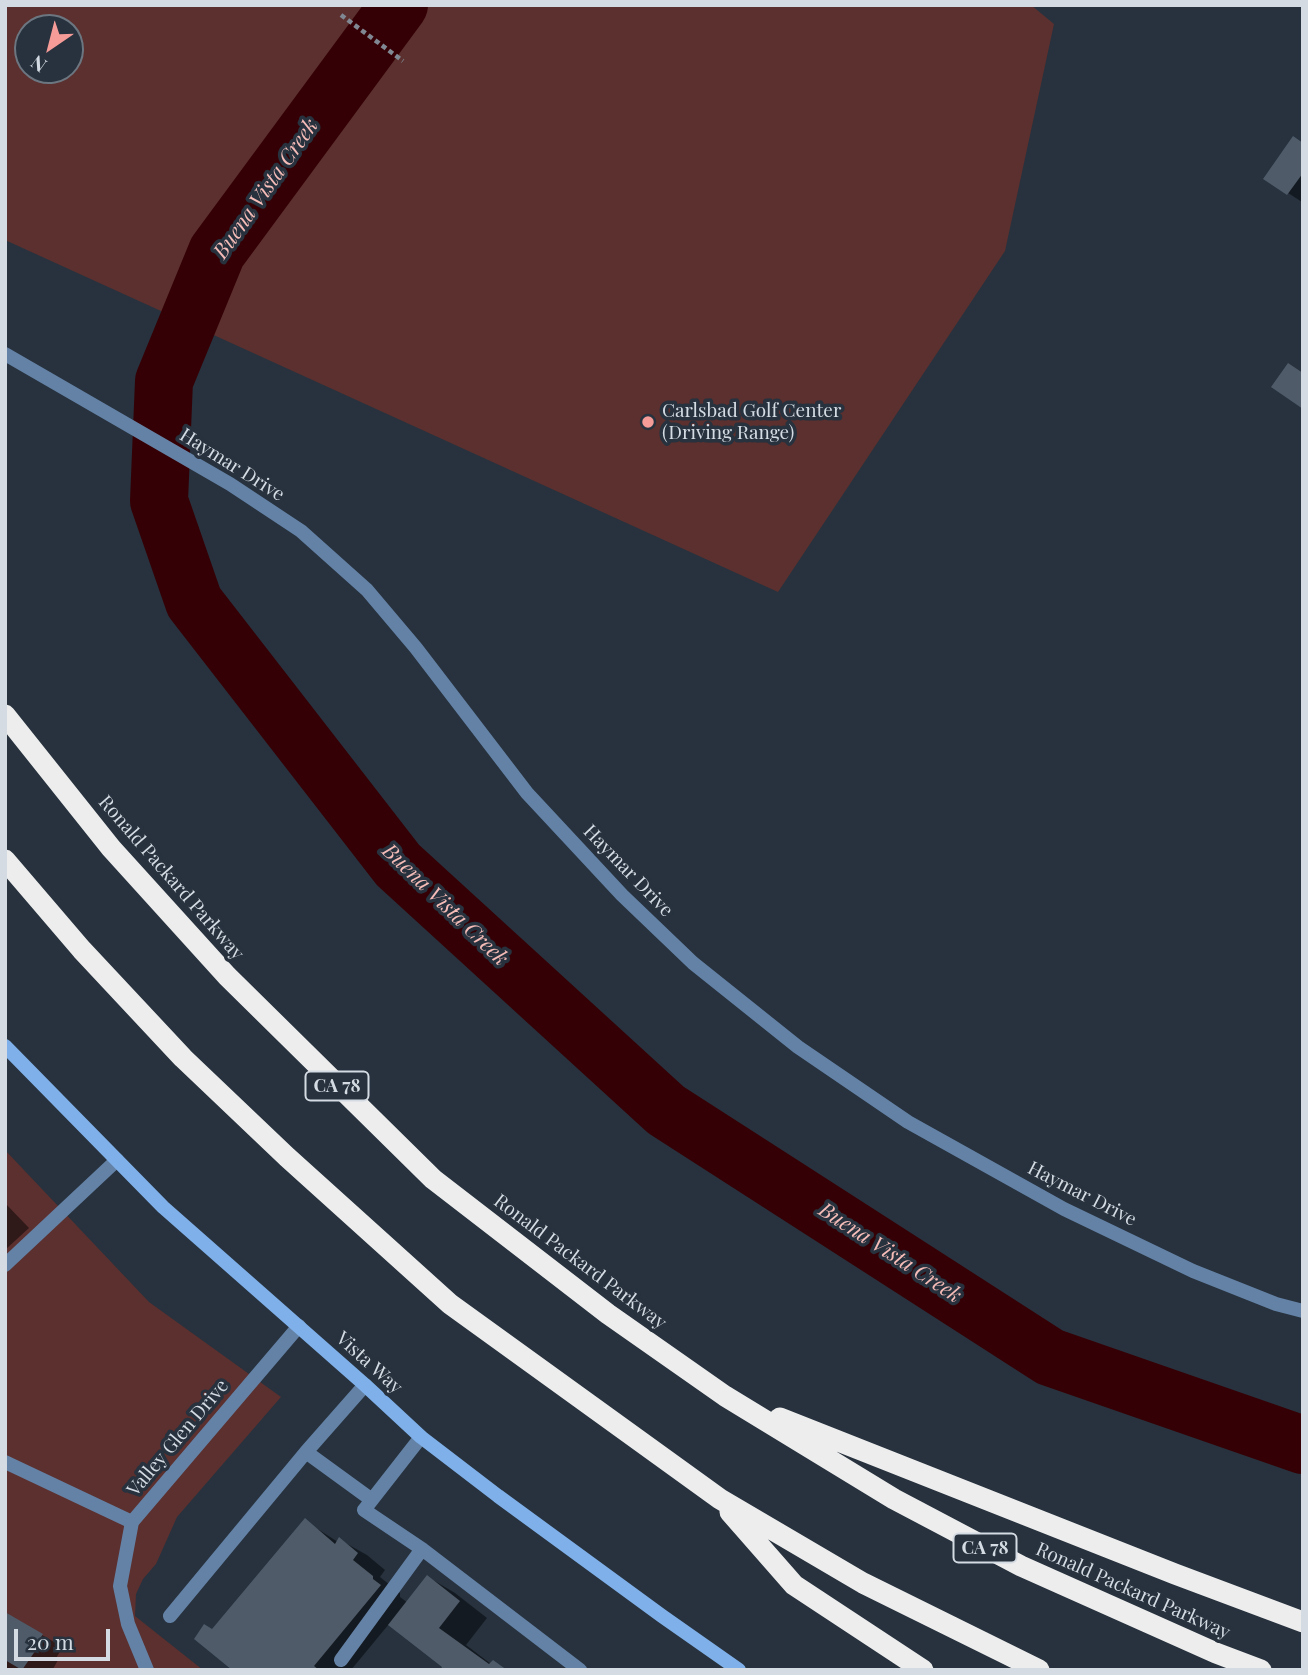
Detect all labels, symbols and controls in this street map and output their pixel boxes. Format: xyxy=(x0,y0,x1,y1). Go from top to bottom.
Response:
north arrow xyxy=(14,14,84,84)
text: N xyxy=(25,50,51,79)
water label: Buena Vista Creek xyxy=(208,114,324,264)
place label: Carlsbad Golf Center (Driving Range) xyxy=(662,400,841,444)
marker: Carlsbad Golf Center (Driving Range) xyxy=(640,414,656,430)
street label: Haymar Drive xyxy=(175,424,289,506)
street label: Ronald Packard Parkway xyxy=(93,791,249,965)
street label: Haymar Drive xyxy=(578,820,678,922)
water label: Buena Vista Creek xyxy=(377,839,513,971)
road number: CA 78 xyxy=(306,1072,368,1100)
street label: Haymar Drive xyxy=(1024,1157,1140,1231)
street label: Ronald Packard Parkway xyxy=(489,1190,671,1334)
water label: Buena Vista Creek xyxy=(814,1197,966,1309)
street label: Vista Way xyxy=(331,1327,407,1399)
street label: Valley Glen Drive xyxy=(123,1375,233,1501)
road number: CA 78 xyxy=(954,1534,1016,1562)
street label: Ronald Packard Parkway xyxy=(1032,1538,1234,1644)
scale bar xyxy=(18,1616,114,1660)
text: 20 m xyxy=(27,1627,74,1655)

